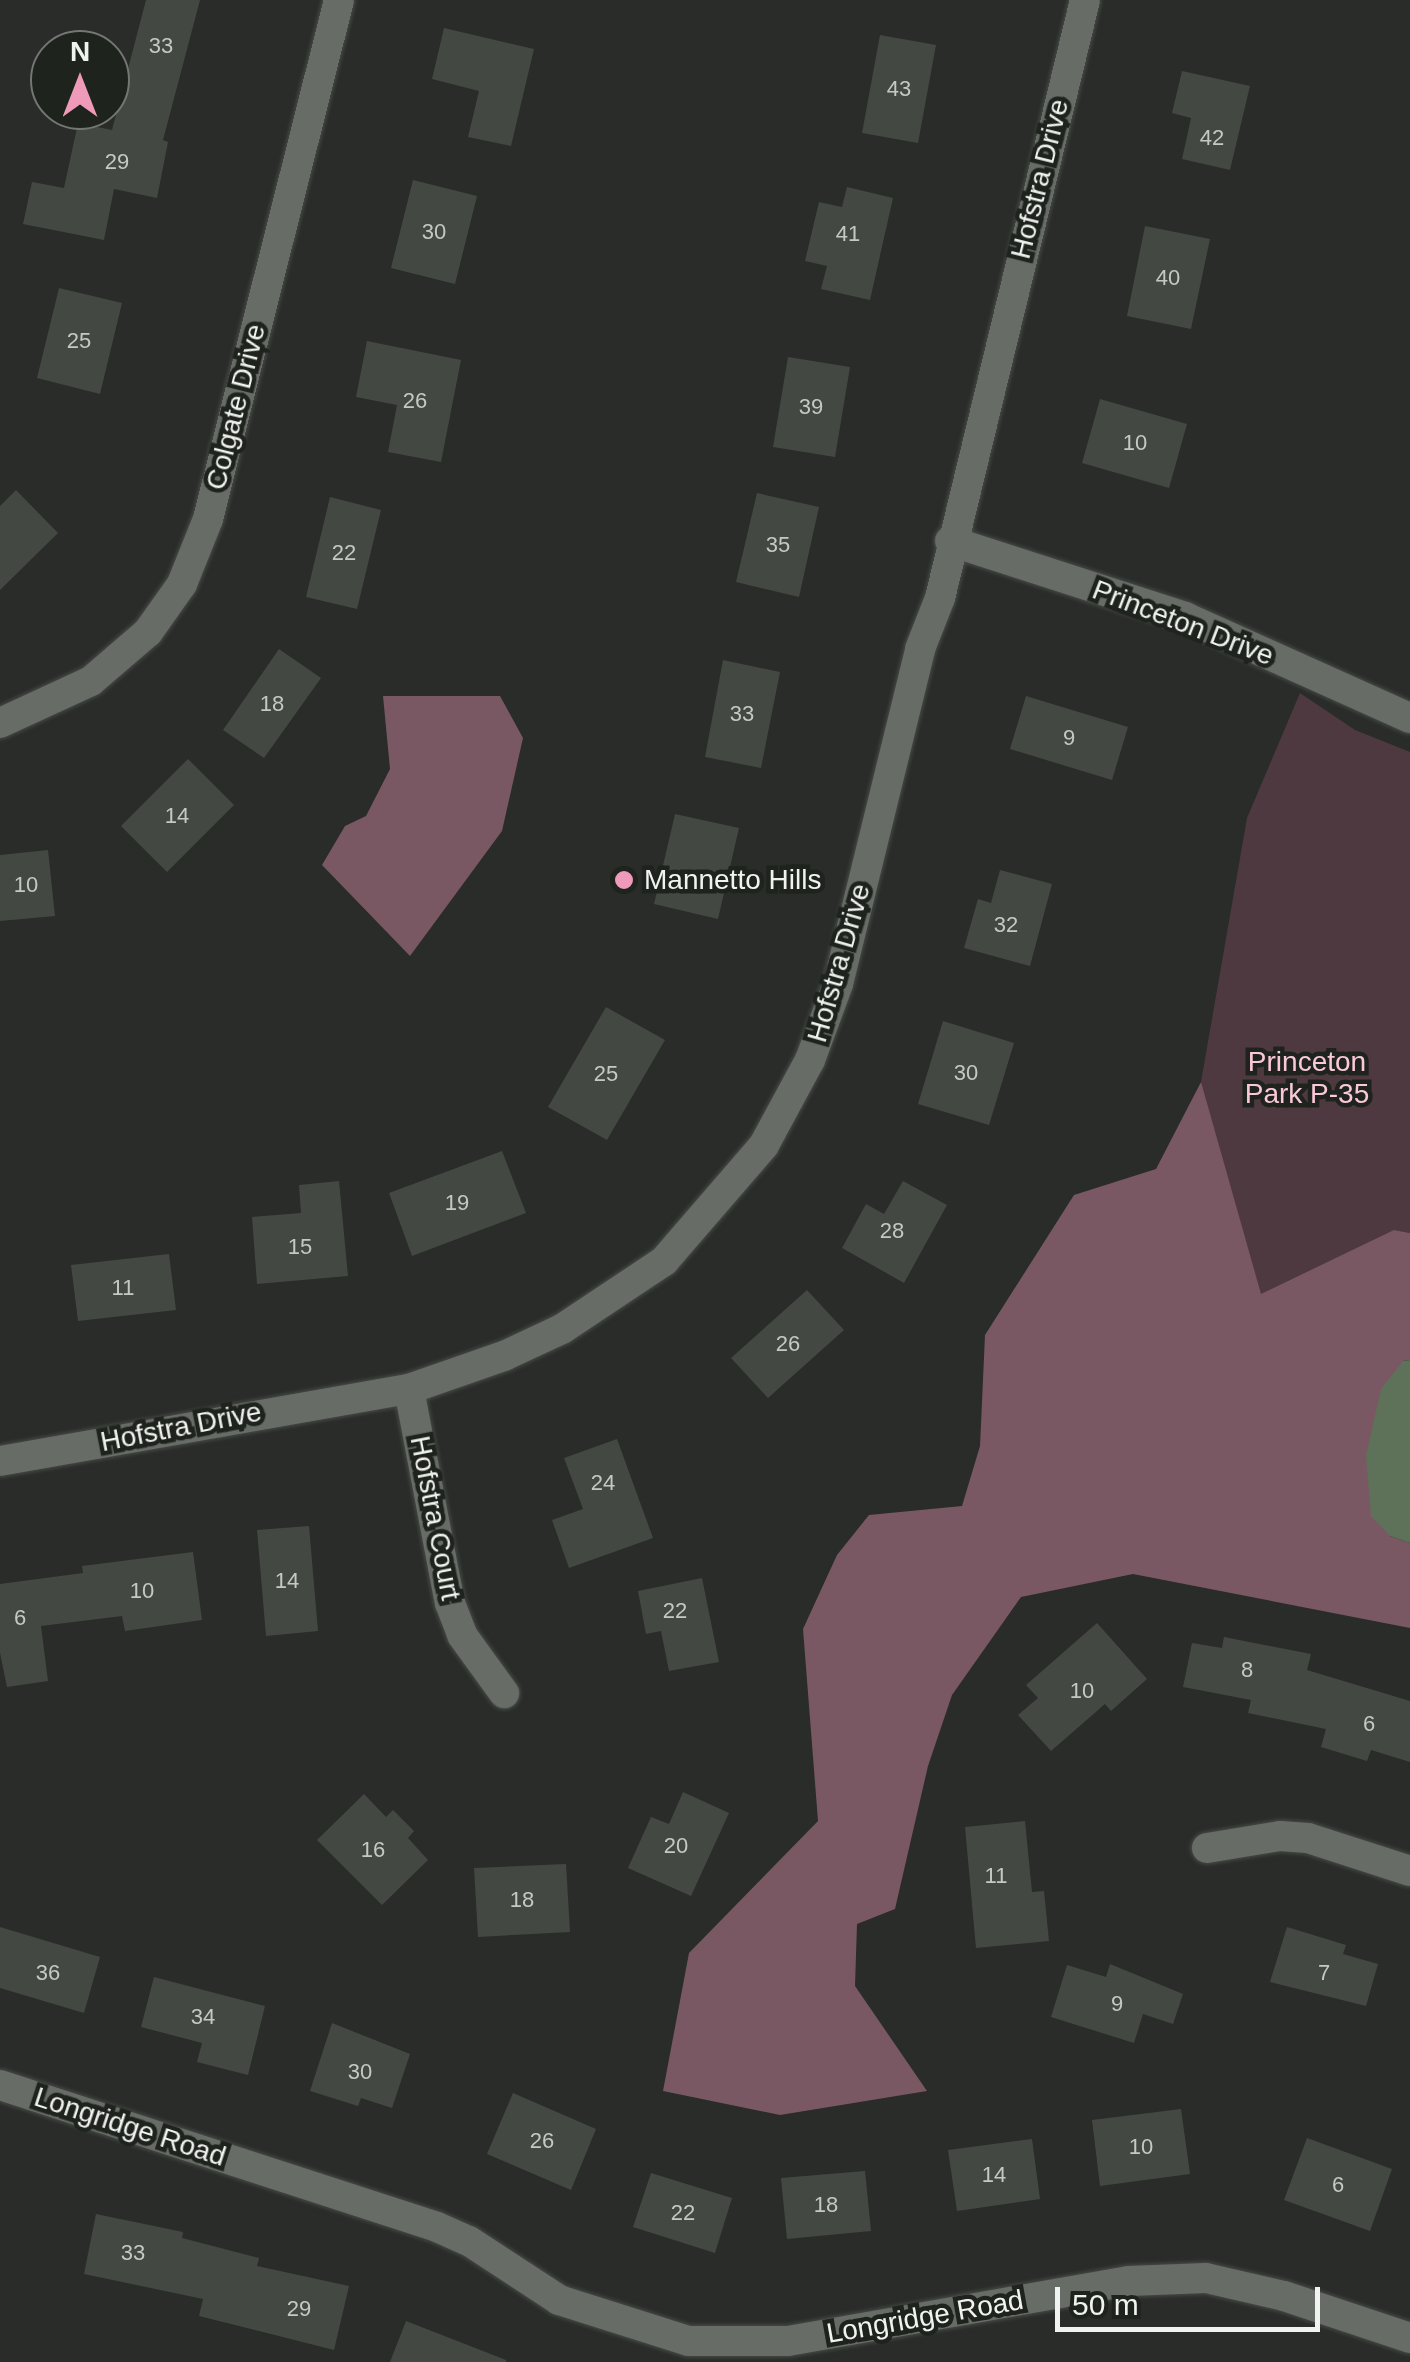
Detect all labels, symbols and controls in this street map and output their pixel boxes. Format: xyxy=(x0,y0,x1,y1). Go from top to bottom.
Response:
north arrow xyxy=(30,30,130,130)
house number: 33 xyxy=(149,33,173,59)
text: N xyxy=(70,36,90,67)
house number: 43 xyxy=(887,76,911,102)
street label: Hofstra Drive xyxy=(1004,96,1076,262)
house number: 42 xyxy=(1200,125,1224,151)
house number: 29 xyxy=(105,149,129,175)
house number: 30 xyxy=(422,219,446,245)
house number: 41 xyxy=(836,221,860,247)
house number: 40 xyxy=(1156,265,1180,291)
street label: Colgate Drive xyxy=(199,321,273,493)
house number: 25 xyxy=(67,328,91,354)
house number: 26 xyxy=(403,388,427,414)
house number: 39 xyxy=(799,394,823,420)
house number: 10 xyxy=(1123,430,1147,456)
house number: 35 xyxy=(766,532,790,558)
house number: 22 xyxy=(332,540,356,566)
street label: Princeton Drive xyxy=(1088,573,1278,673)
house number: 18 xyxy=(260,691,284,717)
house number: 33 xyxy=(730,701,754,727)
house number: 9 xyxy=(1063,725,1075,751)
house number: 14 xyxy=(165,803,189,829)
place label: Mannetto Hills xyxy=(644,863,821,897)
marker: Mannetto Hills xyxy=(613,869,635,891)
house number: 10 xyxy=(14,872,38,898)
street label: Hofstra Drive xyxy=(800,880,878,1046)
house number: 32 xyxy=(994,912,1018,938)
park label: Princeton Park P-35 xyxy=(1245,1045,1369,1111)
house number: 30 xyxy=(954,1060,978,1086)
house number: 25 xyxy=(594,1061,618,1087)
house number: 19 xyxy=(445,1190,469,1216)
house number: 28 xyxy=(880,1218,904,1244)
house number: 15 xyxy=(288,1234,312,1260)
house number: 11 xyxy=(112,1275,134,1301)
house number: 26 xyxy=(776,1331,800,1357)
street label: Hofstra Drive xyxy=(98,1395,264,1459)
street label: Hofstra Court xyxy=(403,1433,467,1603)
house number: 24 xyxy=(591,1470,615,1496)
house number: 14 xyxy=(275,1568,299,1594)
house number: 10 xyxy=(130,1578,154,1604)
house number: 22 xyxy=(663,1598,687,1624)
house number: 6 xyxy=(14,1605,26,1631)
house number: 8 xyxy=(1241,1657,1253,1683)
house number: 10 xyxy=(1070,1678,1094,1704)
house number: 6 xyxy=(1363,1711,1375,1737)
house number: 20 xyxy=(664,1833,688,1859)
house number: 16 xyxy=(361,1837,385,1863)
house number: 11 xyxy=(985,1863,1007,1889)
house number: 18 xyxy=(510,1887,534,1913)
house number: 36 xyxy=(36,1960,60,1986)
house number: 7 xyxy=(1318,1960,1330,1986)
house number: 9 xyxy=(1111,1991,1123,2017)
house number: 34 xyxy=(191,2004,215,2030)
house number: 30 xyxy=(348,2059,372,2085)
street label: Longridge Road xyxy=(30,2080,230,2174)
house number: 26 xyxy=(530,2128,554,2154)
house number: 10 xyxy=(1129,2134,1153,2160)
house number: 14 xyxy=(982,2162,1006,2188)
house number: 6 xyxy=(1332,2172,1344,2198)
house number: 18 xyxy=(814,2192,838,2218)
house number: 22 xyxy=(671,2200,695,2226)
house number: 33 xyxy=(121,2240,145,2266)
scale bar xyxy=(1060,2267,1325,2329)
street label: Longridge Road xyxy=(824,2283,1026,2351)
text: 50 m xyxy=(1072,2288,1139,2321)
house number: 29 xyxy=(287,2296,311,2322)

